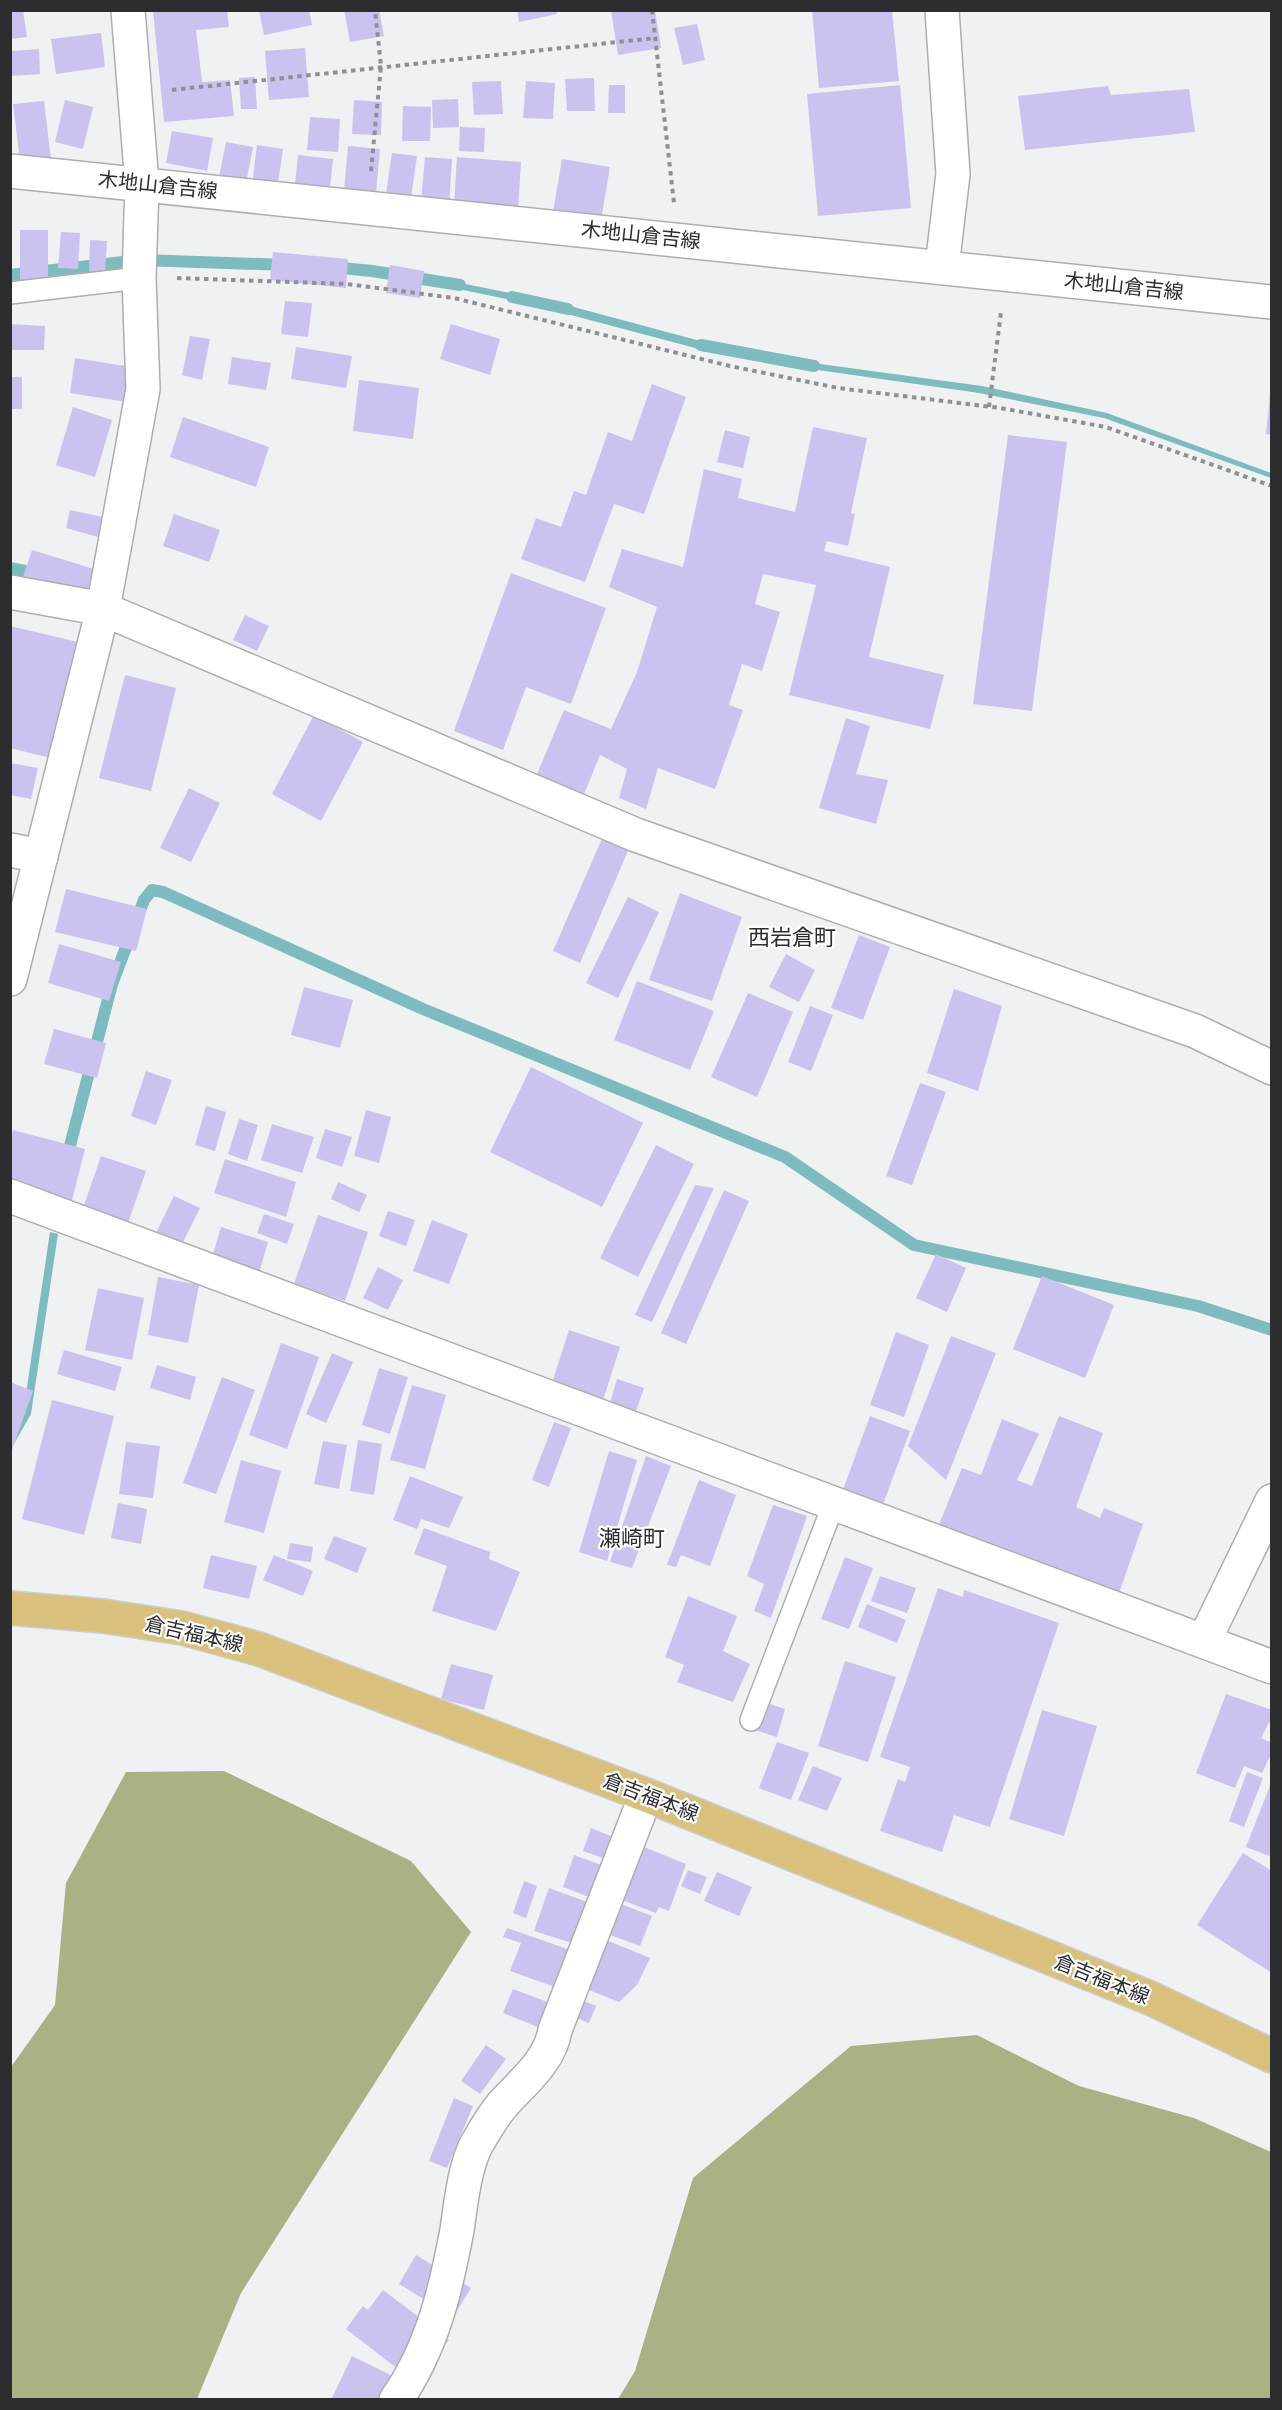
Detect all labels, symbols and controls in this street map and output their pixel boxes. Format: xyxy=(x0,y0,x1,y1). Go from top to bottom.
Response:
street label: 木地山倉吉線 xyxy=(97,166,219,203)
street label: 木地山倉吉線 xyxy=(580,216,702,253)
street label: 木地山倉吉線 xyxy=(1063,267,1185,304)
district label: 西岩倉町 xyxy=(748,923,836,951)
district label: 瀬崎町 xyxy=(599,1524,665,1552)
street label: 倉吉福本線 xyxy=(143,1610,246,1657)
street label: 倉吉福本線 xyxy=(600,1767,702,1826)
street label: 倉吉福本線 xyxy=(1051,1948,1153,2009)

